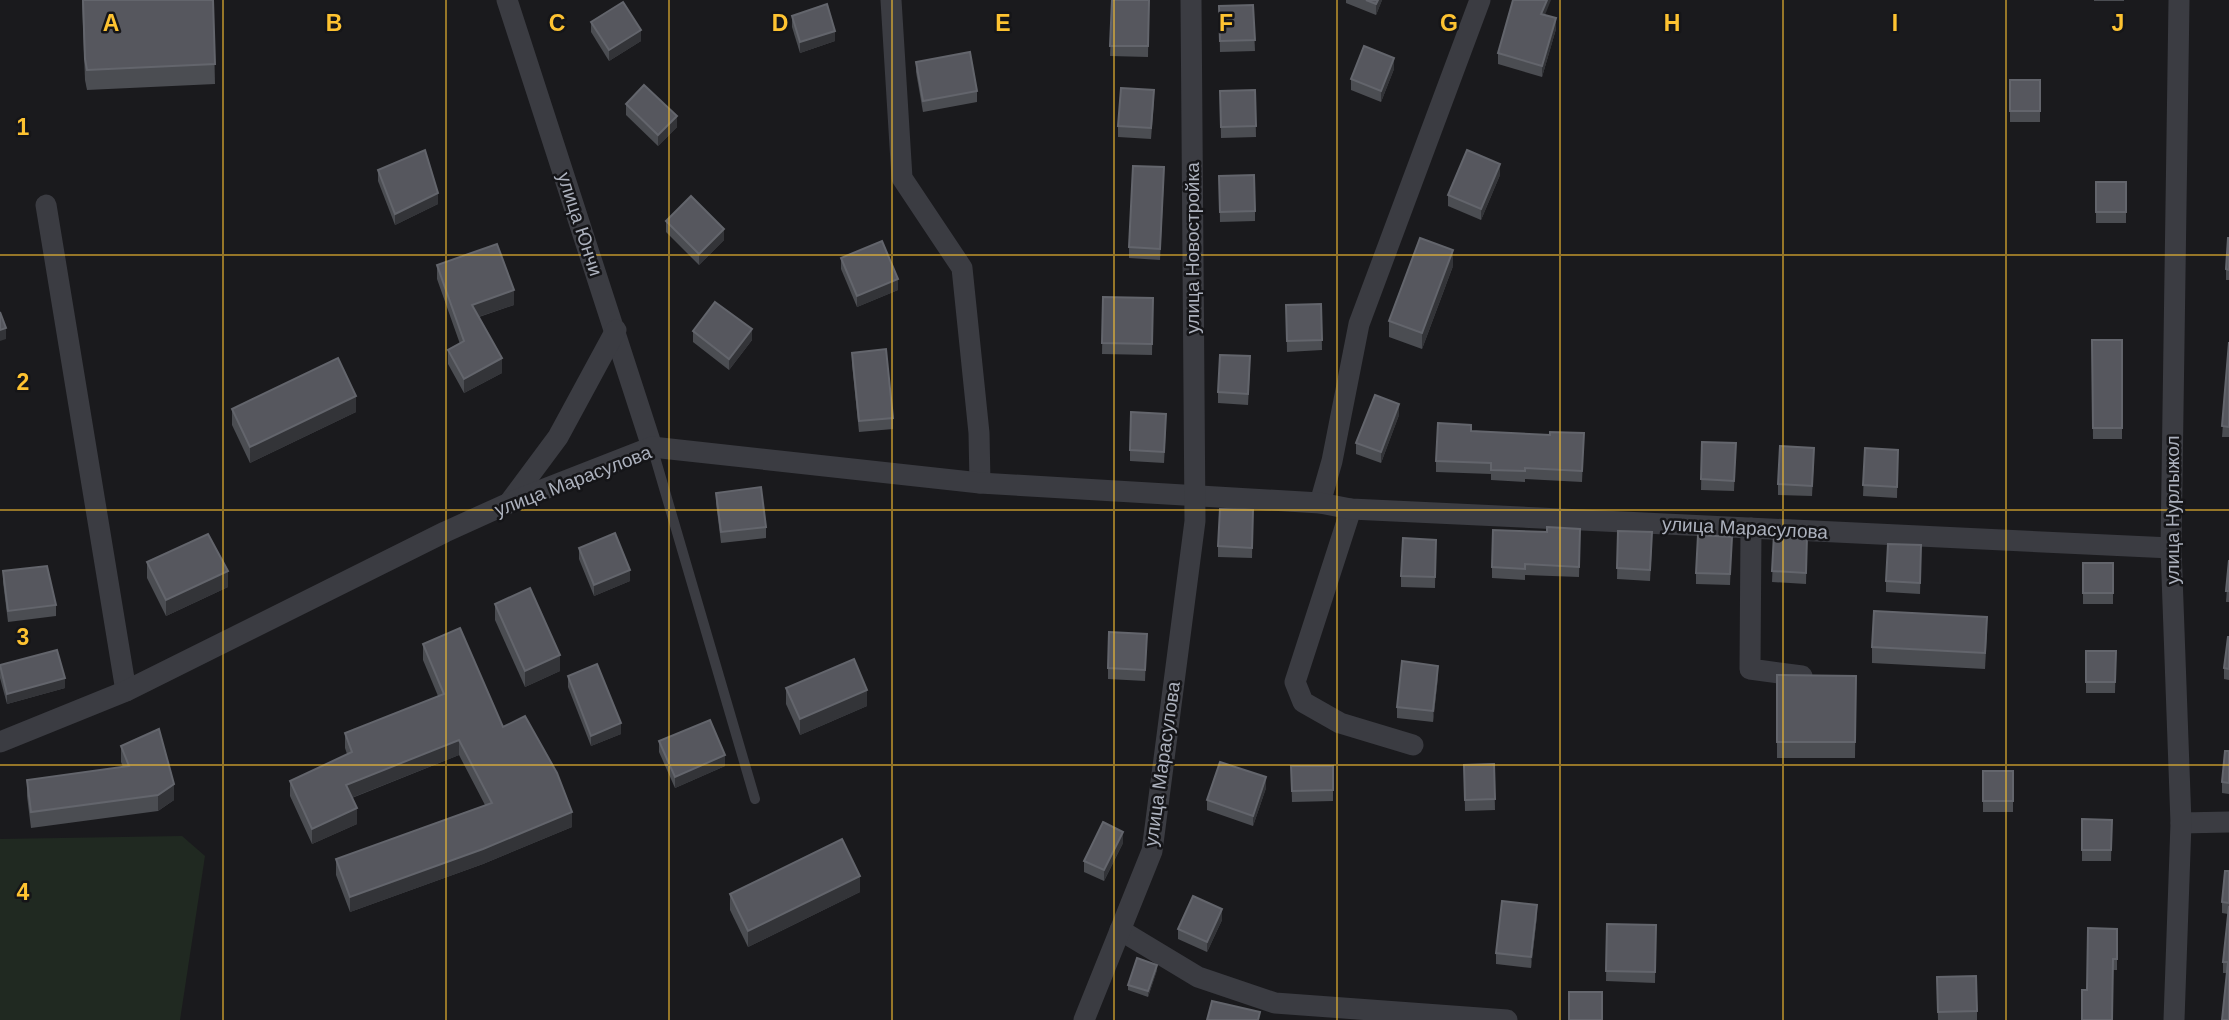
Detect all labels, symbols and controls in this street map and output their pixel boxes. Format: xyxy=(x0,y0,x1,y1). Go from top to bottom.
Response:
text: A xyxy=(103,10,119,36)
text: B xyxy=(326,10,342,36)
text: C xyxy=(549,10,565,36)
text: D xyxy=(772,10,788,36)
text: E xyxy=(995,10,1011,36)
text: F xyxy=(1219,10,1233,36)
text: G xyxy=(1440,10,1458,36)
text: H xyxy=(1664,10,1680,36)
text: I xyxy=(1892,10,1898,36)
text: J xyxy=(2112,10,2124,36)
text: 1 xyxy=(17,114,30,140)
street label: улица Новостройка xyxy=(1182,162,1203,334)
street label: улица Юнчи xyxy=(553,170,607,278)
text: 2 xyxy=(17,369,29,395)
street label: улица Нурлыжол xyxy=(2162,435,2183,585)
street label: улица Марасулова xyxy=(492,441,655,521)
street label: улица Марасулова xyxy=(1661,513,1829,543)
text: 3 xyxy=(17,624,29,650)
street label: улица Марасулова xyxy=(1140,680,1184,848)
text: 4 xyxy=(17,879,30,905)

